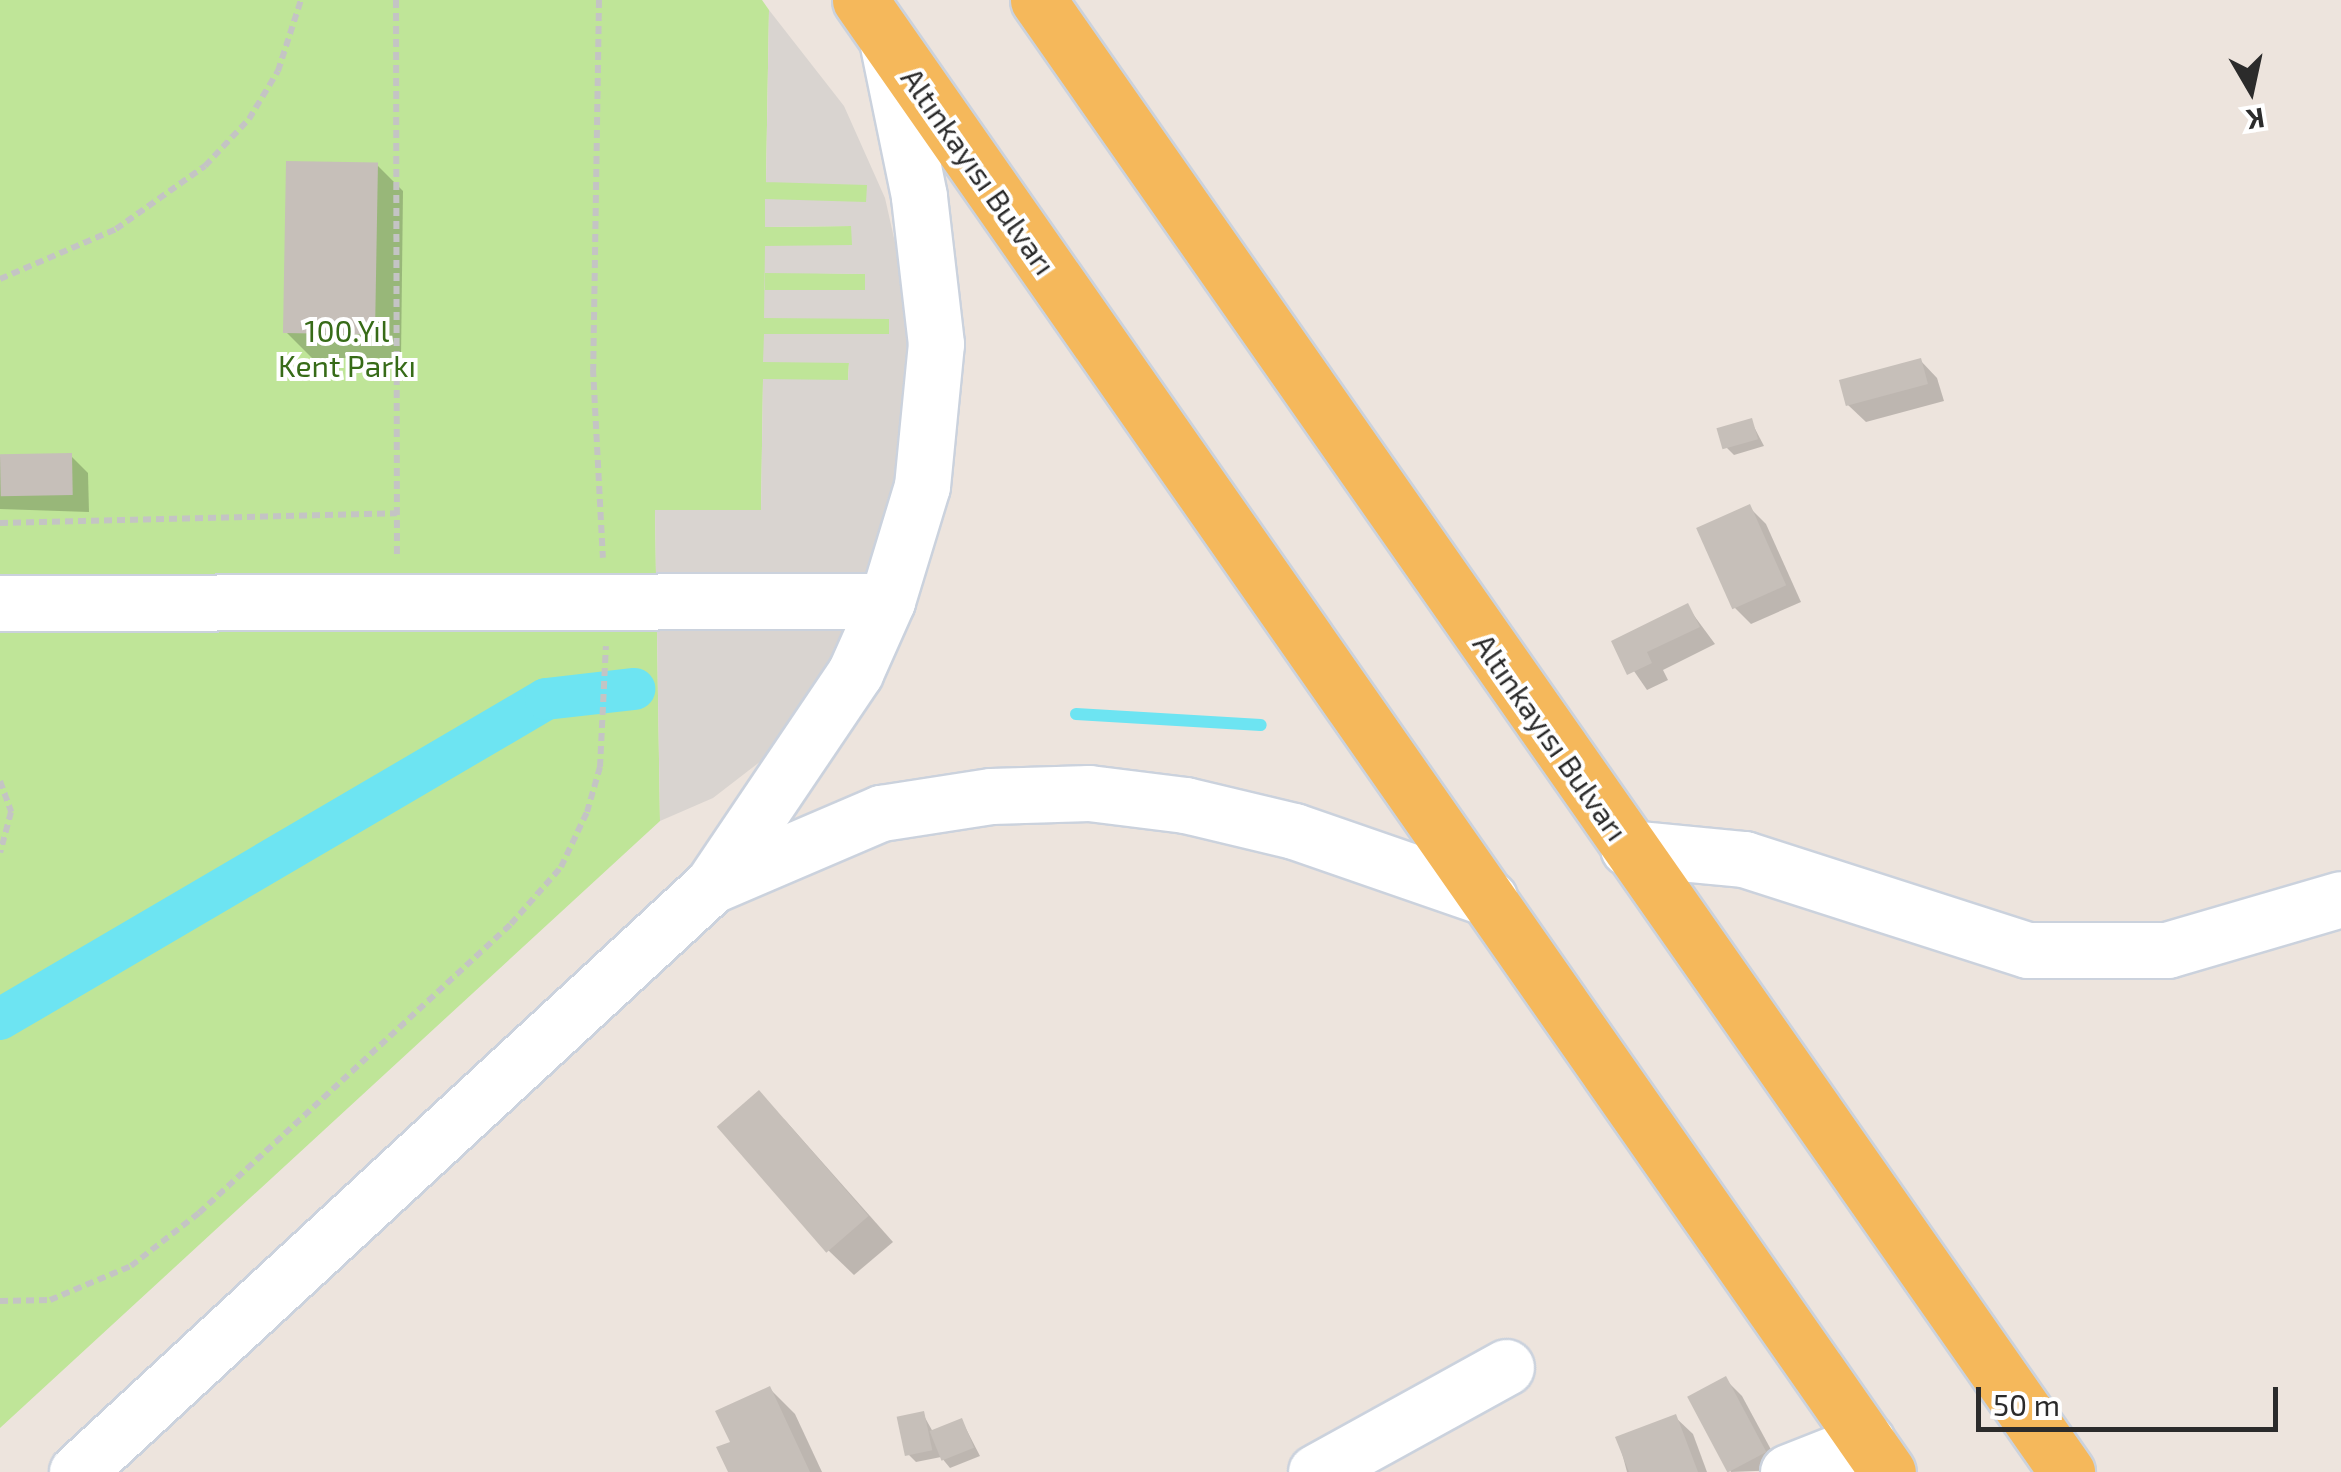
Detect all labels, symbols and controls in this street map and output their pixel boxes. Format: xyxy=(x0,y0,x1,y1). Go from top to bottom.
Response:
north arrow xyxy=(2201,40,2301,140)
street label: Altınkayısı Bulvarı xyxy=(894,61,1064,281)
text: K xyxy=(2244,101,2267,138)
park label: 100.Yıl Kent Parkı xyxy=(278,312,416,382)
street label: Altınkayısı Bulvarı xyxy=(1466,627,1636,847)
scale bar xyxy=(1981,1367,2284,1429)
text: 50 m xyxy=(1993,1386,2060,1422)

